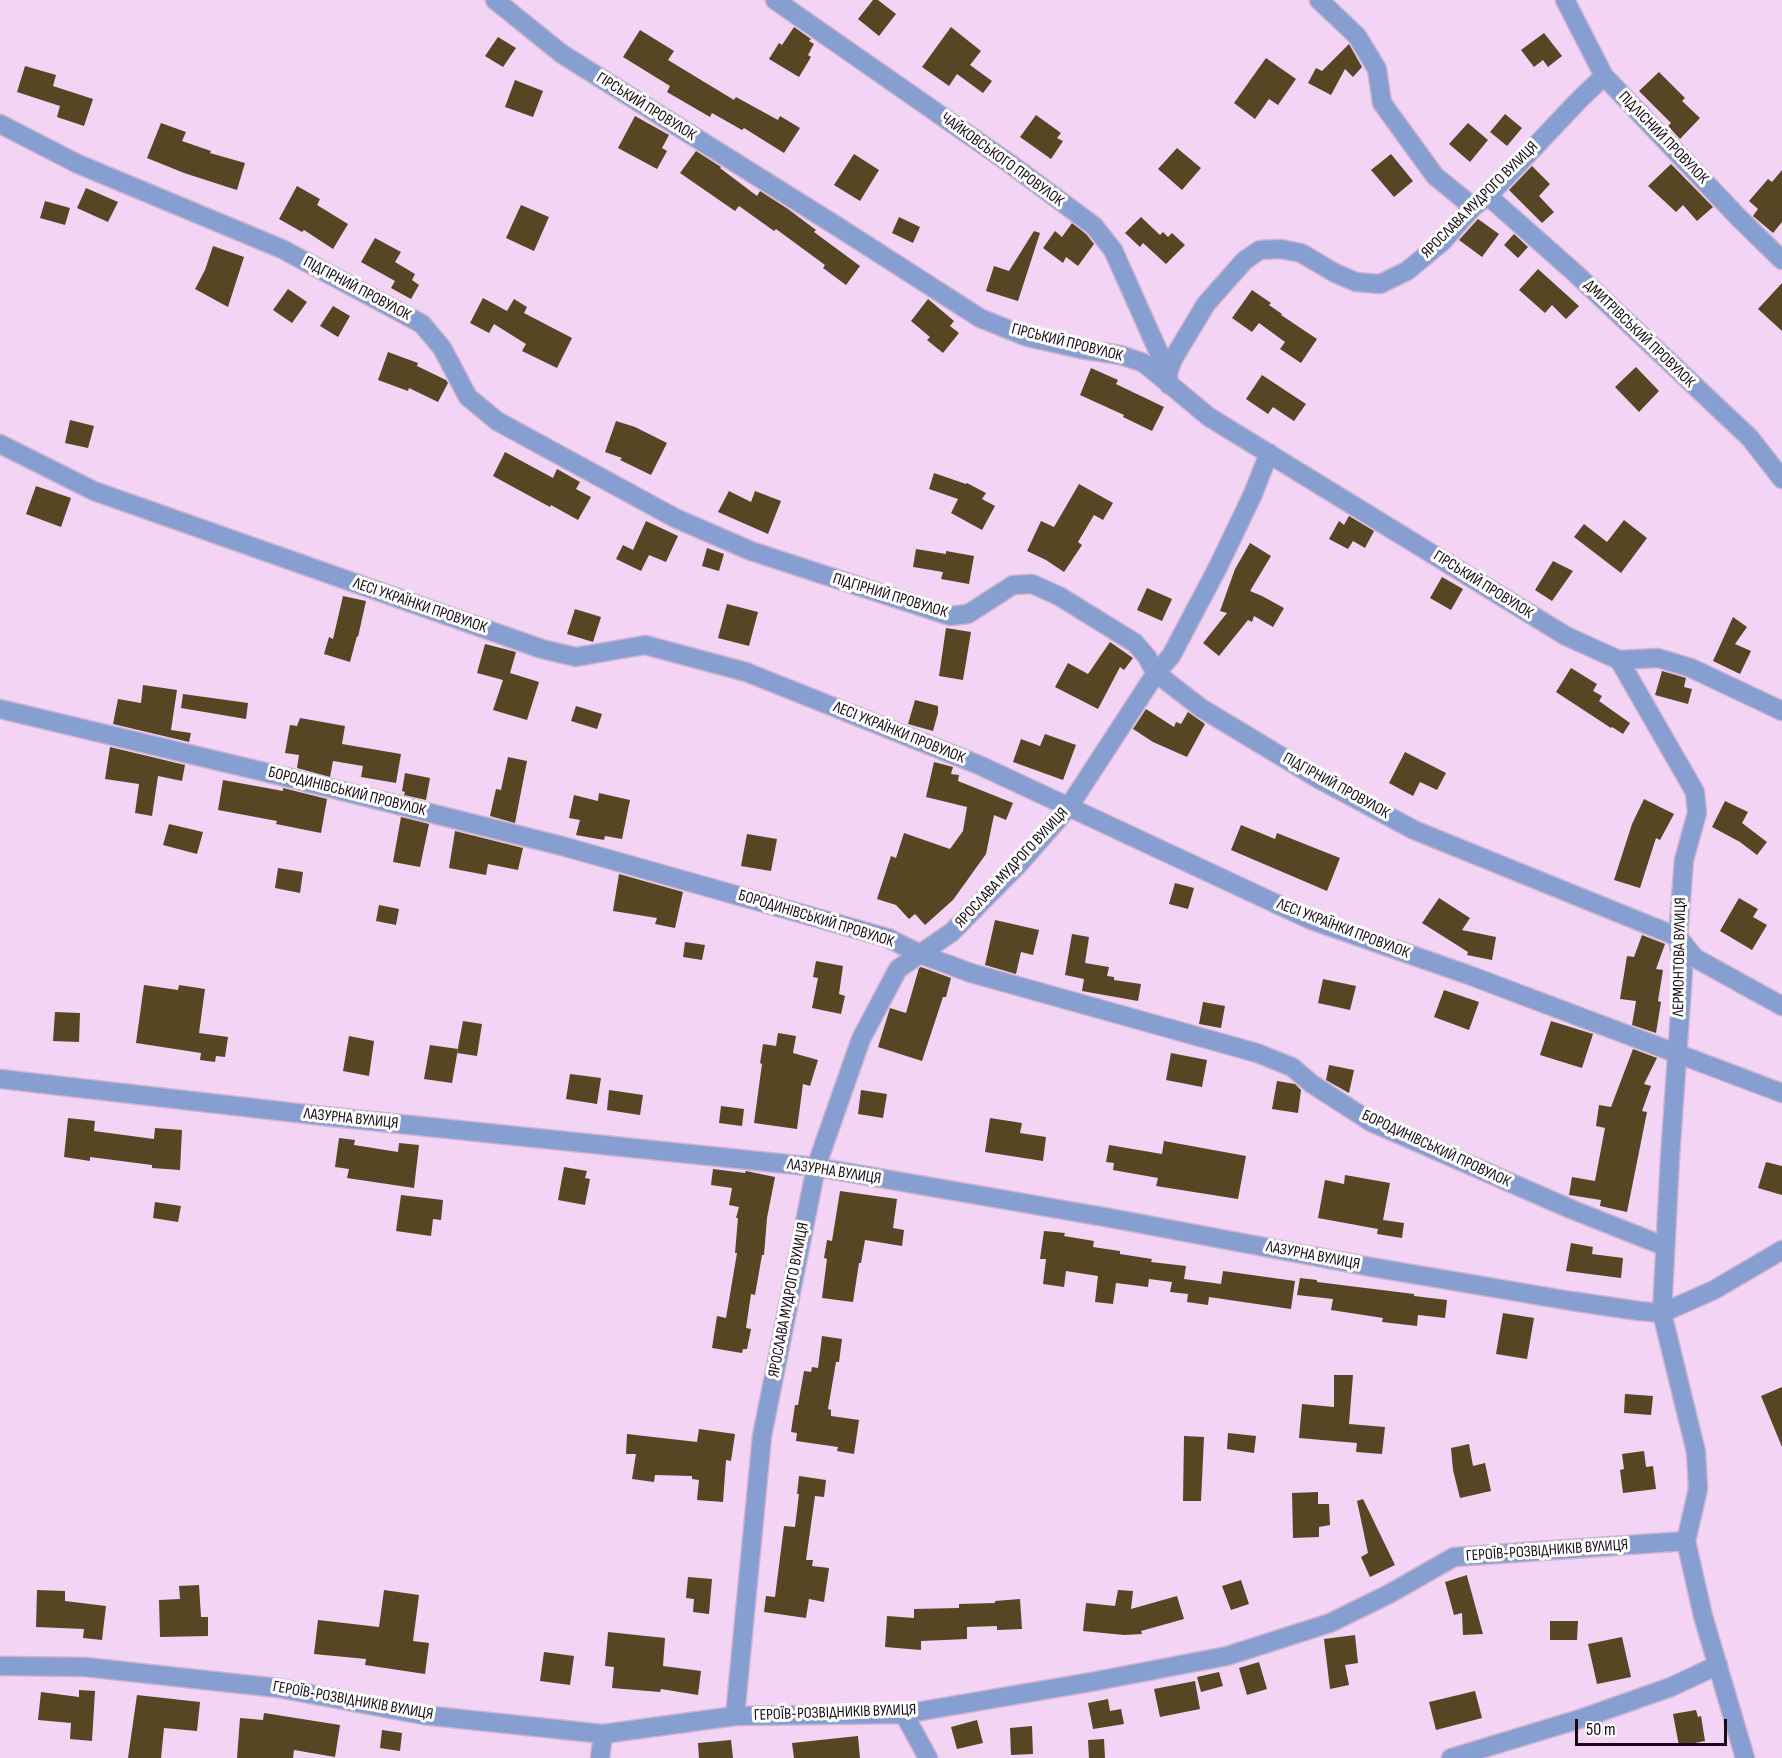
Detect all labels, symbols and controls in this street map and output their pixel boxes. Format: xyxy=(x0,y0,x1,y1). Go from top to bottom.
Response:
street label: ГІРСЬКИЙ ПРОВУЛОК xyxy=(593,69,699,145)
street label: ПІДЛІСНИЙ ПРОВУЛОК xyxy=(1614,88,1712,188)
street label: ЧАЙКОВСЬКОГО ПРОВУЛОК xyxy=(937,109,1067,211)
street label: ЯРОСЛАВА МУДРОГО ВУЛИЦЯ xyxy=(1418,138,1542,262)
street label: ПІДГІРНИЙ ПРОВУЛОК xyxy=(300,253,414,325)
street label: ДМИТРІВСЬКИЙ ПРОВУЛОК xyxy=(1579,276,1699,392)
street label: ГІРСЬКИЙ ПРОВУЛОК xyxy=(1009,320,1125,366)
street label: ГІРСЬКИЙ ПРОВУЛОК xyxy=(1430,547,1536,623)
street label: ПІДГІРНИЙ ПРОВУЛОК xyxy=(830,569,950,623)
street label: ЛЕСІ УКРАЇНКИ ПРОВУЛОК xyxy=(351,574,489,638)
street label: ЛЕСІ УКРАЇНКИ ПРОВУЛОК xyxy=(830,698,968,768)
street label: ПІДГІРНИЙ ПРОВУЛОК xyxy=(1279,749,1393,823)
street label: БОРОДИНІВСЬКИЙ ПРОВУЛОК xyxy=(266,763,428,821)
street label: ЯРОСЛАВА МУДРОГО ВУЛИЦЯ xyxy=(951,804,1073,932)
street label: БОРОДИНІВСЬКИЙ ПРОВУЛОК xyxy=(736,886,896,952)
street label: ЛЕСІ УКРАЇНКИ ПРОВУЛОК xyxy=(1274,895,1412,963)
street label: ЛЕРМОНТОВА ВУЛИЦЯ xyxy=(1669,897,1691,1017)
street label: ЛАЗУРНА ВУЛИЦЯ xyxy=(303,1104,399,1134)
street label: БОРОДИНІВСЬКИЙ ПРОВУЛОК xyxy=(1359,1106,1513,1192)
street label: ЛАЗУРНА ВУЛИЦЯ xyxy=(786,1155,882,1189)
street label: ЯРОСЛАВА МУДРОГО ВУЛИЦЯ xyxy=(765,1221,813,1379)
street label: ЛАЗУРНА ВУЛИЦЯ xyxy=(1265,1238,1361,1274)
street label: ГЕРОЇВ-РОЗВІДНИКІВ ВУЛИЦЯ xyxy=(1465,1536,1629,1566)
street label: ГЕРОЇВ-РОЗВІДНИКІВ ВУЛИЦЯ xyxy=(271,1677,435,1725)
street label: ГЕРОЇВ-РОЗВІДНИКІВ ВУЛИЦЯ xyxy=(753,1701,917,1725)
scale bar xyxy=(1578,1707,1730,1745)
text: 50 m xyxy=(1586,1719,1616,1740)

